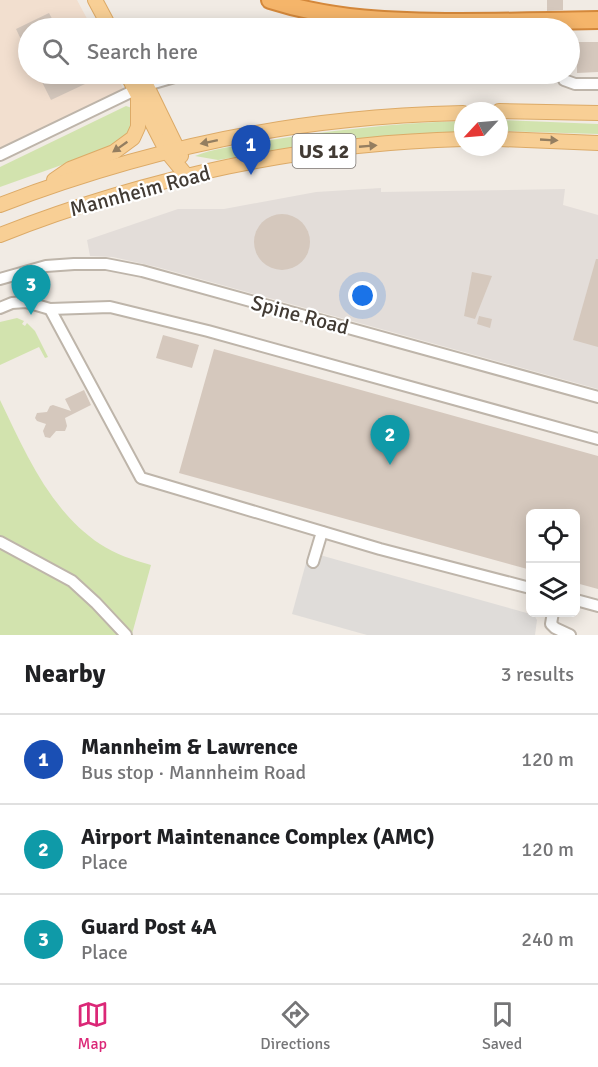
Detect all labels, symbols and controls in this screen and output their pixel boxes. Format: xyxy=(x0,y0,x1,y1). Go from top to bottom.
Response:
search box xyxy=(18,18,580,84)
icon: search xyxy=(39,35,72,68)
text: Search here xyxy=(87,38,198,65)
north arrow xyxy=(454,102,508,156)
pin: 1 xyxy=(232,126,270,175)
road number: US 12 xyxy=(292,134,356,168)
one-way arrow xyxy=(539,136,558,145)
one-way arrow xyxy=(200,138,219,147)
one-way arrow xyxy=(113,141,129,153)
one-way arrow xyxy=(358,141,377,151)
street label: Mannheim Road xyxy=(67,160,213,222)
pin: 3 xyxy=(12,266,51,315)
your location xyxy=(348,281,377,310)
street label: Spine Road xyxy=(248,289,352,341)
pin: 2 xyxy=(370,416,410,465)
map controls xyxy=(526,509,580,617)
button: locate xyxy=(526,509,580,563)
button: layers xyxy=(526,563,580,617)
text: Nearby xyxy=(24,658,105,690)
text: 3 results xyxy=(501,662,574,687)
text: Mannheim & Lawrence xyxy=(81,733,298,760)
text: 1 xyxy=(38,747,49,772)
text: 120 m xyxy=(521,747,574,772)
text: Bus stop · Mannheim Road xyxy=(81,760,306,785)
text: Airport Maintenance Complex (AMC) xyxy=(81,823,435,850)
text: 2 xyxy=(38,837,49,862)
text: 120 m xyxy=(521,837,574,862)
text: Place xyxy=(81,850,128,875)
text: Guard Post 4A xyxy=(81,913,217,940)
text: 3 xyxy=(38,927,49,952)
text: 240 m xyxy=(521,927,574,952)
text: Place xyxy=(81,940,128,965)
tab: Map xyxy=(76,998,109,1054)
tab: Directions xyxy=(260,998,330,1054)
tab: Saved xyxy=(482,998,522,1054)

